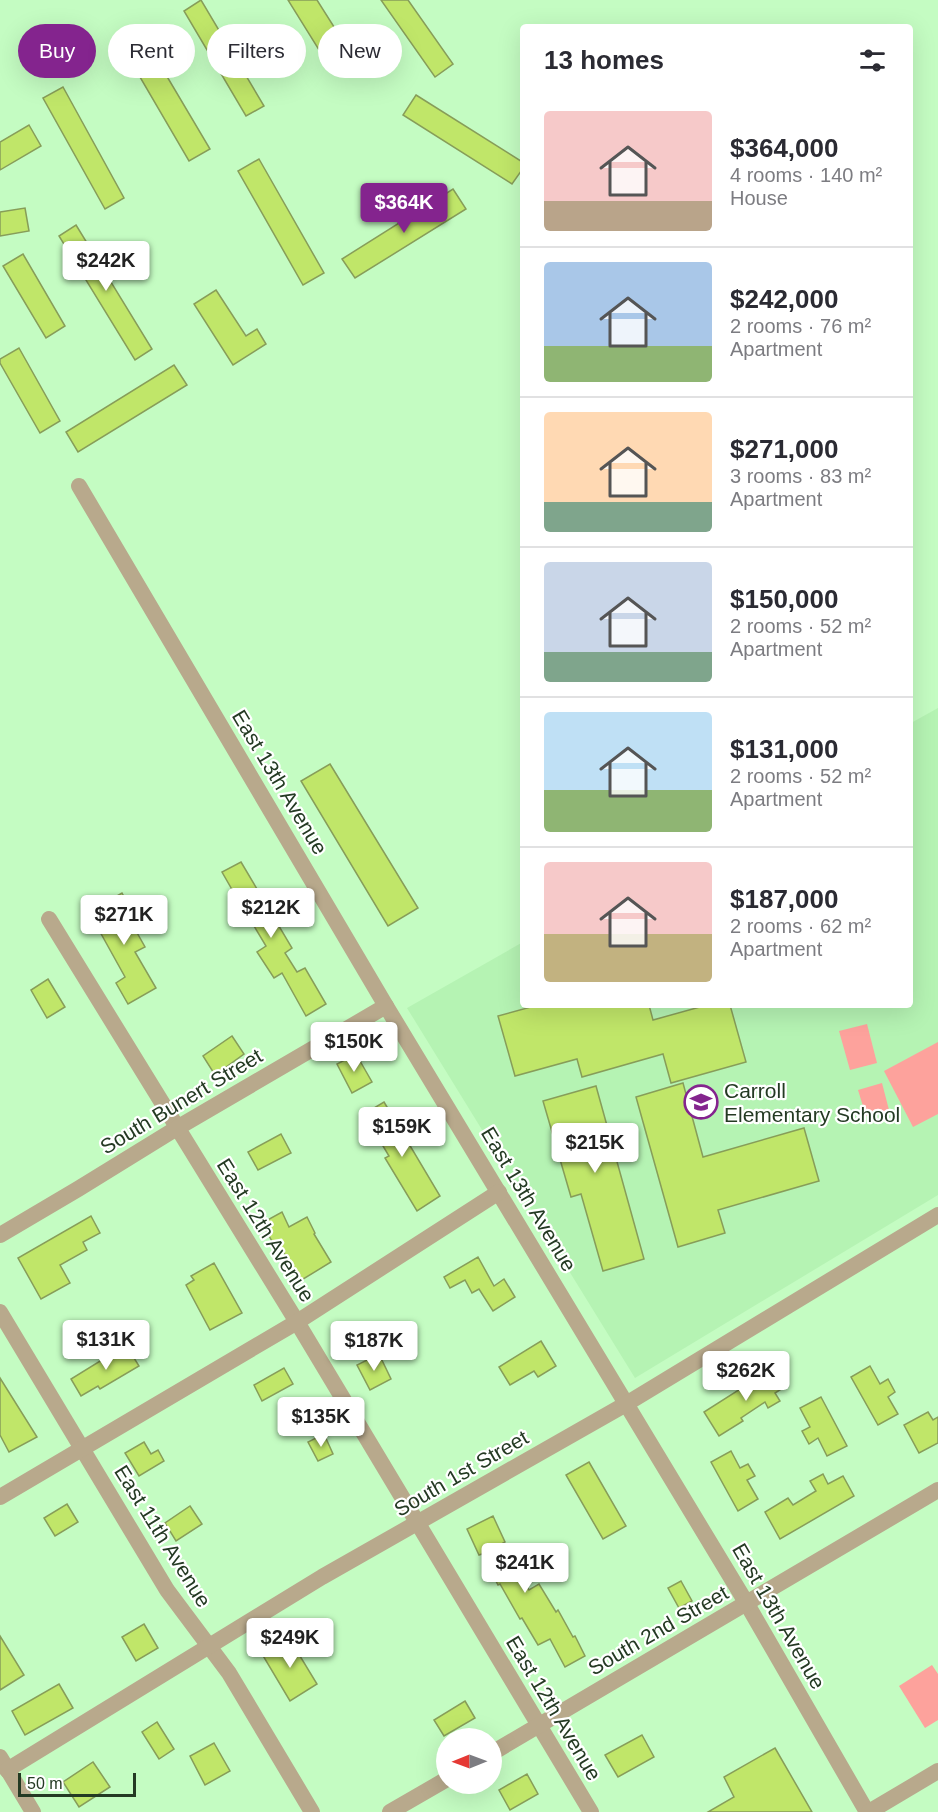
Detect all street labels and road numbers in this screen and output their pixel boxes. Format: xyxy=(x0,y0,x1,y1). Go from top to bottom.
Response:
street label: East 13th Avenue xyxy=(228,706,332,858)
street label: South Bunert Street xyxy=(96,1044,266,1158)
street label: East 13th Avenue xyxy=(477,1123,581,1275)
street label: East 12th Avenue xyxy=(213,1154,319,1306)
street label: South 1st Street xyxy=(390,1425,532,1521)
street label: East 11th Avenue xyxy=(110,1461,216,1611)
street label: East 13th Avenue xyxy=(728,1539,830,1693)
street label: South 2nd Street xyxy=(584,1581,732,1679)
street label: East 12th Avenue xyxy=(502,1632,606,1784)

